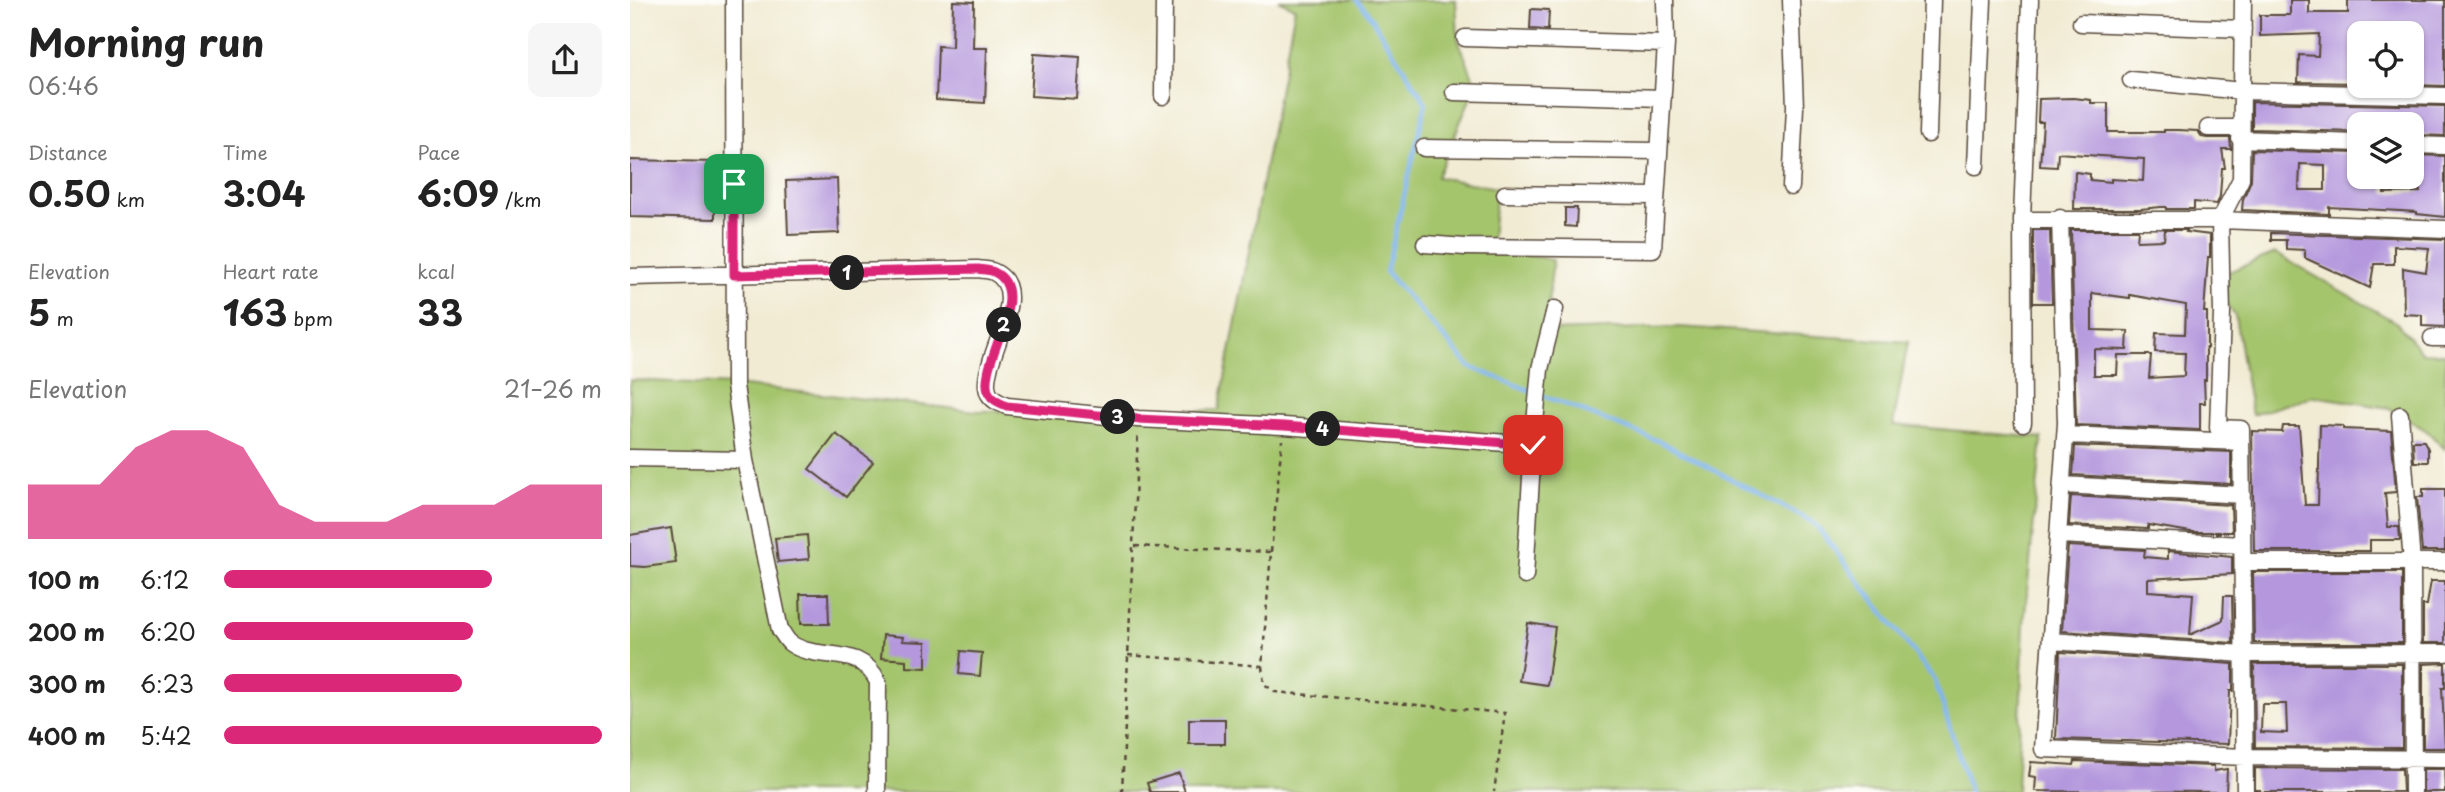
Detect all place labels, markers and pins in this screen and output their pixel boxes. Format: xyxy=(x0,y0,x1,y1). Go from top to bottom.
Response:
pin xyxy=(704,154,764,214)
pin: 1 xyxy=(830,256,864,290)
pin: 2 xyxy=(986,308,1022,342)
pin: 3 xyxy=(1100,400,1135,434)
pin: 4 xyxy=(1306,412,1340,446)
pin xyxy=(1503,415,1563,475)

